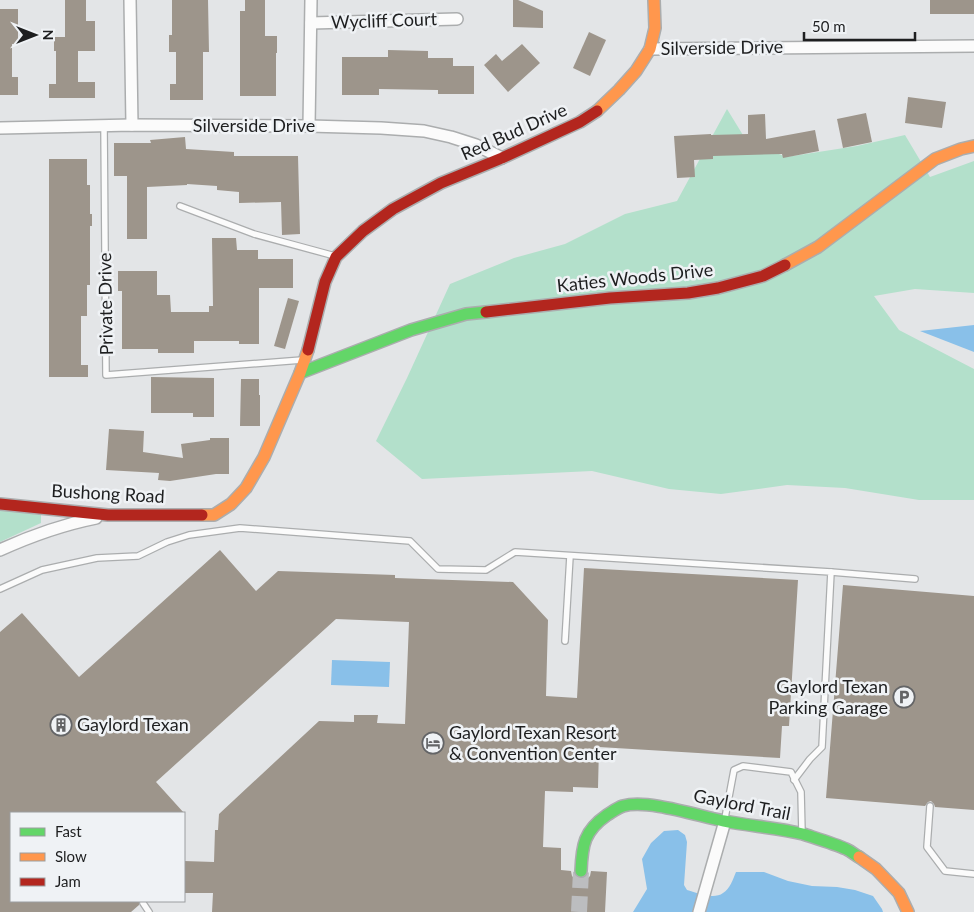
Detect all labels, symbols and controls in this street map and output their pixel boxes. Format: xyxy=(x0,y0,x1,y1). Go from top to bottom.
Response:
street label: Wycliff Court xyxy=(331,7,438,33)
north arrow xyxy=(10,10,60,60)
scale bar xyxy=(804,10,915,42)
text: 50 m xyxy=(812,17,846,35)
text: N xyxy=(40,30,57,40)
street label: Silverside Drive xyxy=(661,35,783,59)
street label: Red Bud Drive xyxy=(457,98,570,164)
street label: Silverside Drive xyxy=(193,114,315,136)
street label: Private Drive xyxy=(93,252,117,356)
street label: Katies Woods Drive xyxy=(556,258,714,296)
street label: Bushong Road xyxy=(51,479,165,507)
place label: Gaylord Texan Parking Garage xyxy=(768,675,888,718)
parking icon: Gaylord Texan Parking Garage xyxy=(892,685,916,709)
building icon: Gaylord Texan xyxy=(49,713,73,737)
place label: Gaylord Texan xyxy=(77,713,189,735)
place label: Gaylord Texan Resort & Convention Center xyxy=(449,721,617,764)
hotel icon: Gaylord Texan Resort & Convention Center xyxy=(421,731,445,755)
street label: Gaylord Trail xyxy=(692,784,793,824)
legend xyxy=(10,812,185,902)
text: Fast xyxy=(55,822,82,840)
text: Slow xyxy=(55,847,87,865)
text: Jam xyxy=(55,872,81,890)

